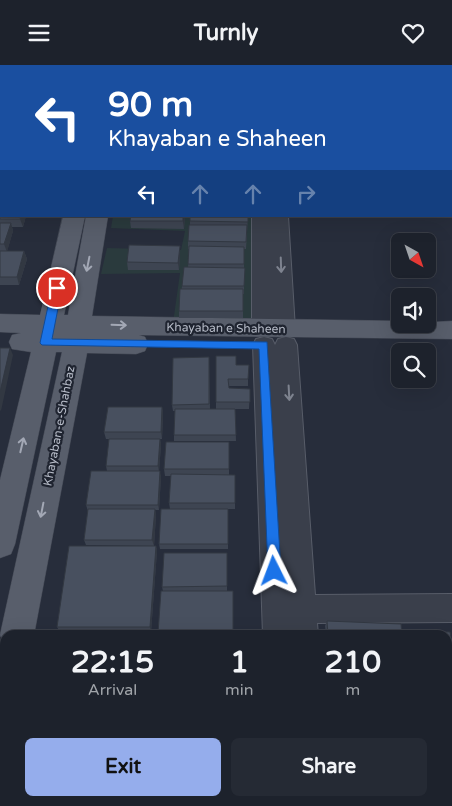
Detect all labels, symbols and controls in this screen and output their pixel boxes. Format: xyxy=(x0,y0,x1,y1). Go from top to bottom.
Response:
icon: menu xyxy=(25,19,53,47)
icon: heart xyxy=(399,19,427,47)
text: Turnly xyxy=(194,20,258,46)
text: 90 m xyxy=(108,84,193,126)
icon: left xyxy=(25,85,90,150)
text: Khayaban e Shaheen xyxy=(108,126,327,152)
icon: left xyxy=(133,180,161,208)
icon: ahead xyxy=(186,180,214,208)
icon: ahead xyxy=(239,180,267,208)
icon: right xyxy=(292,180,320,208)
north arrow xyxy=(391,233,436,277)
map controls xyxy=(391,233,436,388)
one-way arrow xyxy=(83,256,92,272)
one-way arrow xyxy=(277,257,286,273)
pin xyxy=(36,267,78,309)
icon: arrive xyxy=(43,274,71,302)
button: sound xyxy=(391,288,436,333)
one-way arrow xyxy=(110,320,126,330)
street label: Khayaban e Shaheen xyxy=(166,320,286,336)
button: search xyxy=(391,343,436,388)
street label: Khayaban-e-Shahbaz xyxy=(40,365,78,487)
one-way arrow xyxy=(285,385,294,401)
one-way arrow xyxy=(18,437,27,453)
one-way arrow xyxy=(37,501,46,517)
position arrow xyxy=(247,544,299,596)
text: 22:15 xyxy=(71,644,154,681)
text: 1 xyxy=(230,644,249,681)
text: 210 xyxy=(325,644,381,681)
text: Arrival xyxy=(88,680,137,700)
text: min xyxy=(225,680,254,700)
text: m xyxy=(345,680,360,700)
button: Exit xyxy=(25,738,221,796)
button: Share xyxy=(231,738,427,796)

